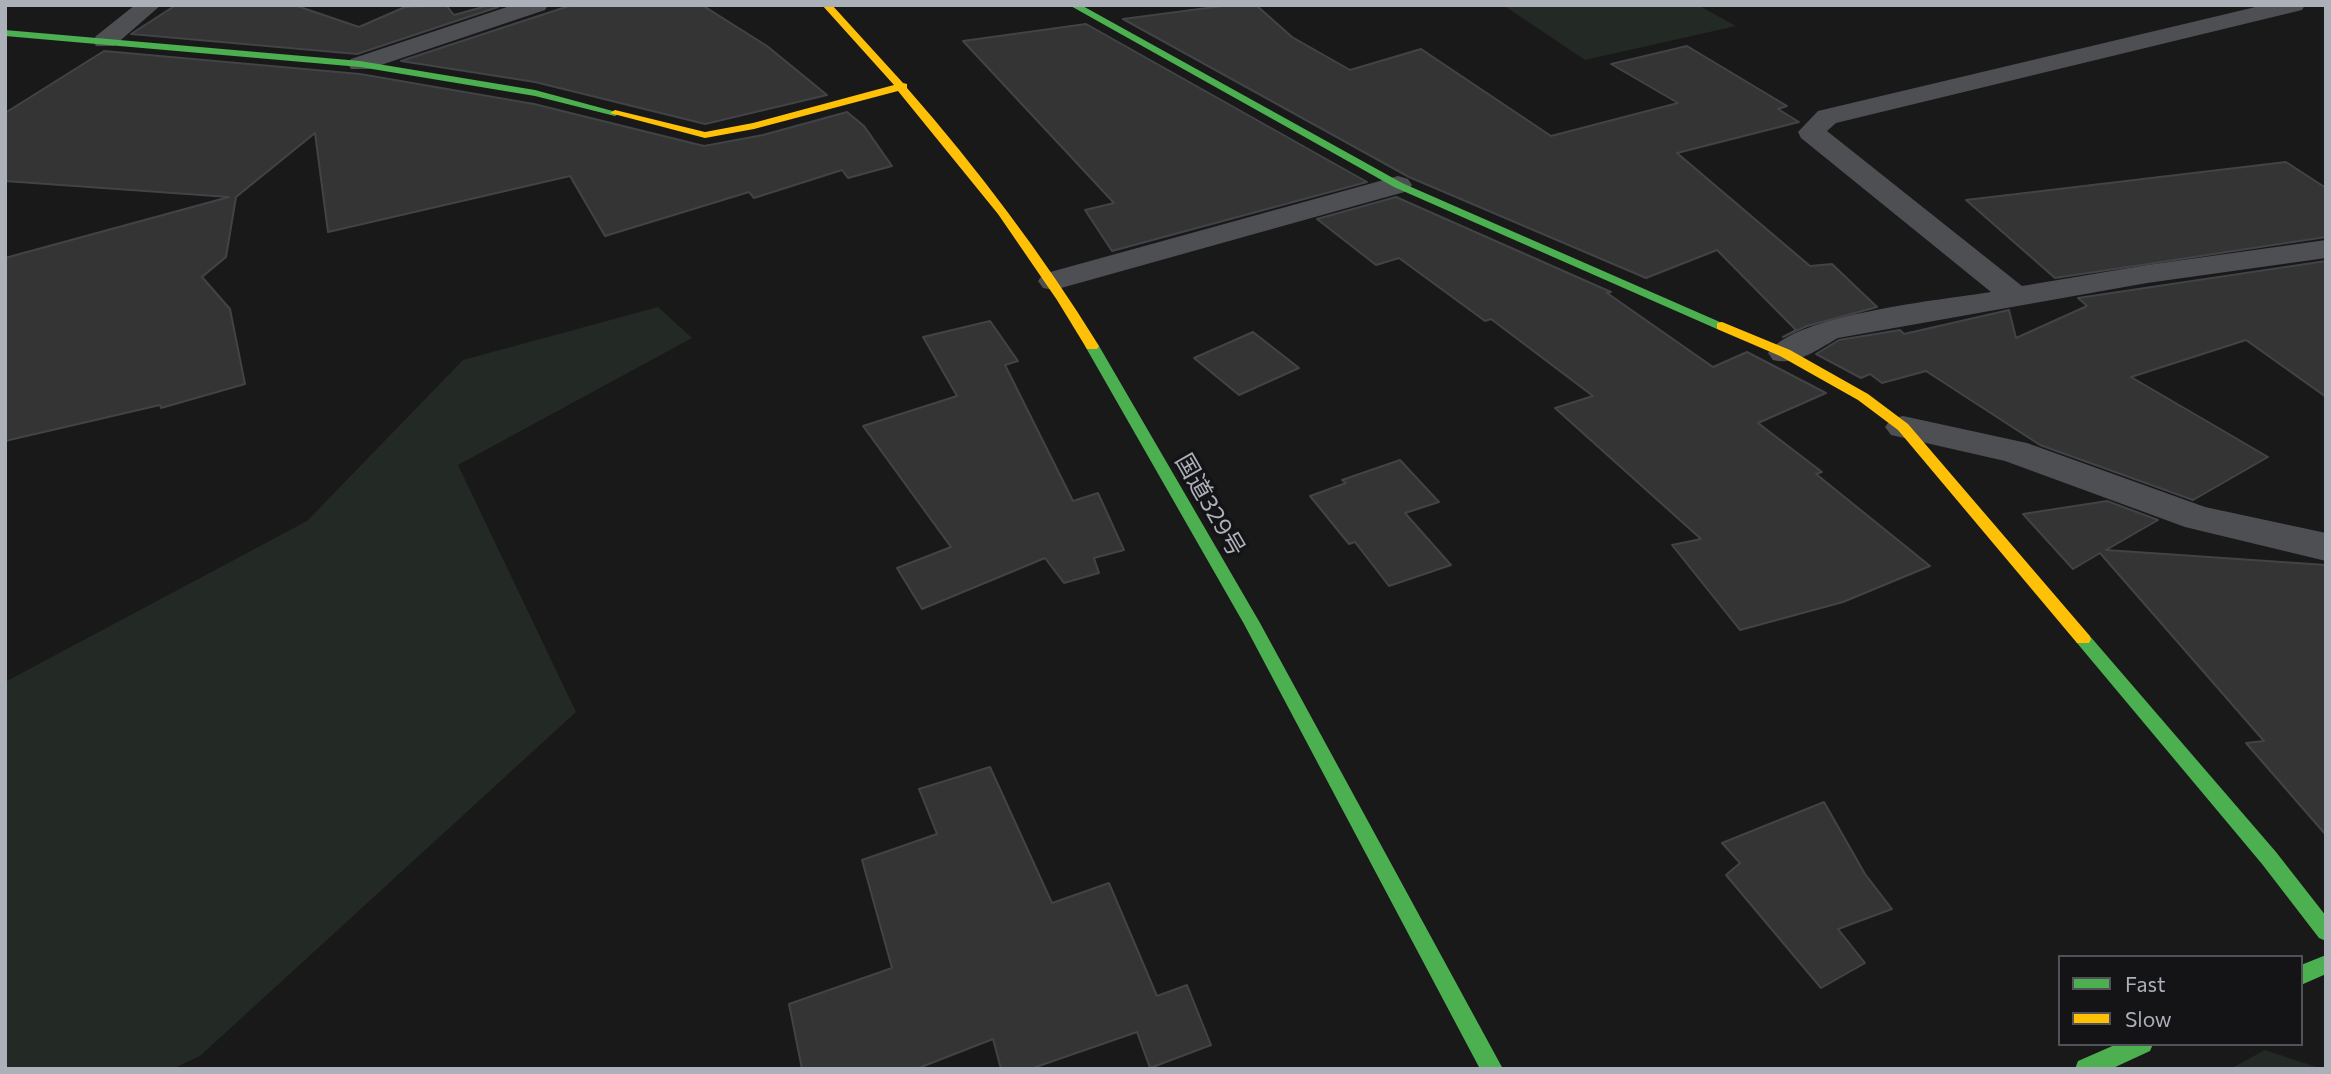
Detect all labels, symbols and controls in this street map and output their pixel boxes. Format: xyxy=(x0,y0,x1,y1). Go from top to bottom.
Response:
street label: 国道329号 xyxy=(1169,449,1251,561)
legend xyxy=(2058,955,2303,1046)
text: Fast xyxy=(2125,971,2166,996)
text: Slow xyxy=(2125,1006,2172,1031)

